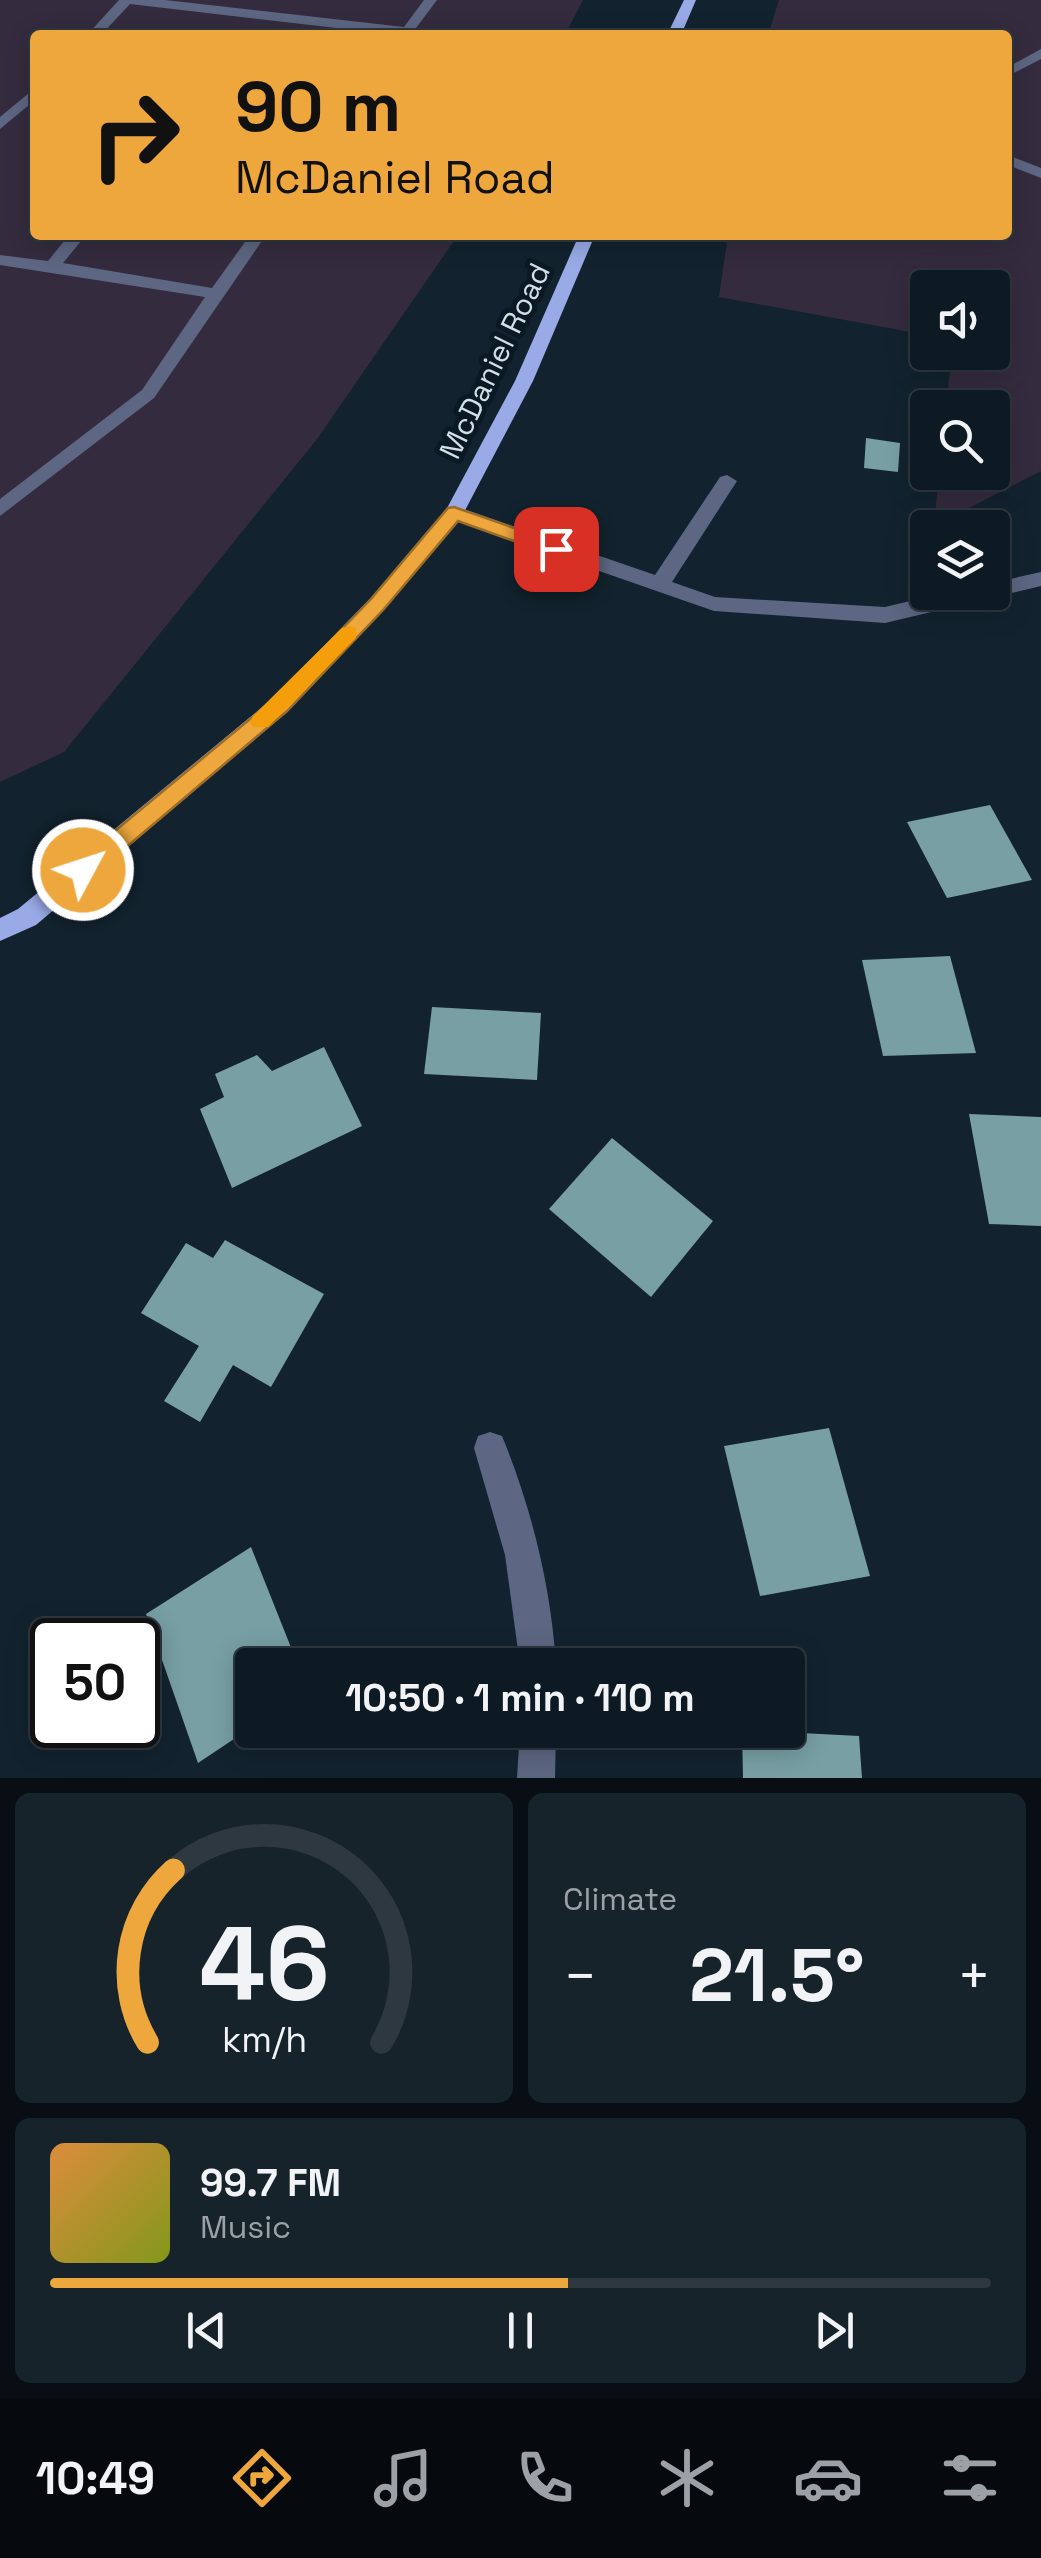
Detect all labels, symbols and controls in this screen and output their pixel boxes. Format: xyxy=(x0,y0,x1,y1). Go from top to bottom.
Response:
text: 90 m xyxy=(235,62,401,151)
icon: right xyxy=(70,70,200,200)
text: McDaniel Road xyxy=(235,149,555,206)
street label: McDaniel Road xyxy=(430,256,559,465)
map controls xyxy=(910,270,1010,610)
button: sound xyxy=(910,270,1010,370)
button: search xyxy=(910,390,1010,490)
pin xyxy=(514,507,599,592)
button: layers xyxy=(910,510,1010,610)
icon: arrive xyxy=(529,522,584,577)
position arrow xyxy=(31,818,135,922)
speed limit sign: 50 xyxy=(30,1618,160,1748)
text: 10:50 · 1 min · 110 m xyxy=(345,1674,695,1722)
text: Climate xyxy=(563,1879,677,1919)
text: 46 xyxy=(199,1898,329,2030)
text: 21.5° xyxy=(689,1927,865,2023)
text: − xyxy=(563,1941,597,2011)
text: + xyxy=(957,1941,991,2011)
text: km/h xyxy=(221,2017,307,2062)
text: 99.7 FM xyxy=(200,2159,341,2207)
text: Music xyxy=(200,2207,291,2247)
icon: previous xyxy=(179,2303,234,2358)
icon: pause xyxy=(493,2303,548,2358)
icon: next xyxy=(807,2303,862,2358)
icon: directions xyxy=(227,2443,297,2513)
icon: music xyxy=(368,2443,438,2513)
icon: phone xyxy=(510,2443,580,2513)
icon: climate xyxy=(652,2443,722,2513)
icon: car xyxy=(793,2443,863,2513)
icon: filters xyxy=(935,2443,1005,2513)
text: 10:49 xyxy=(36,2450,155,2507)

